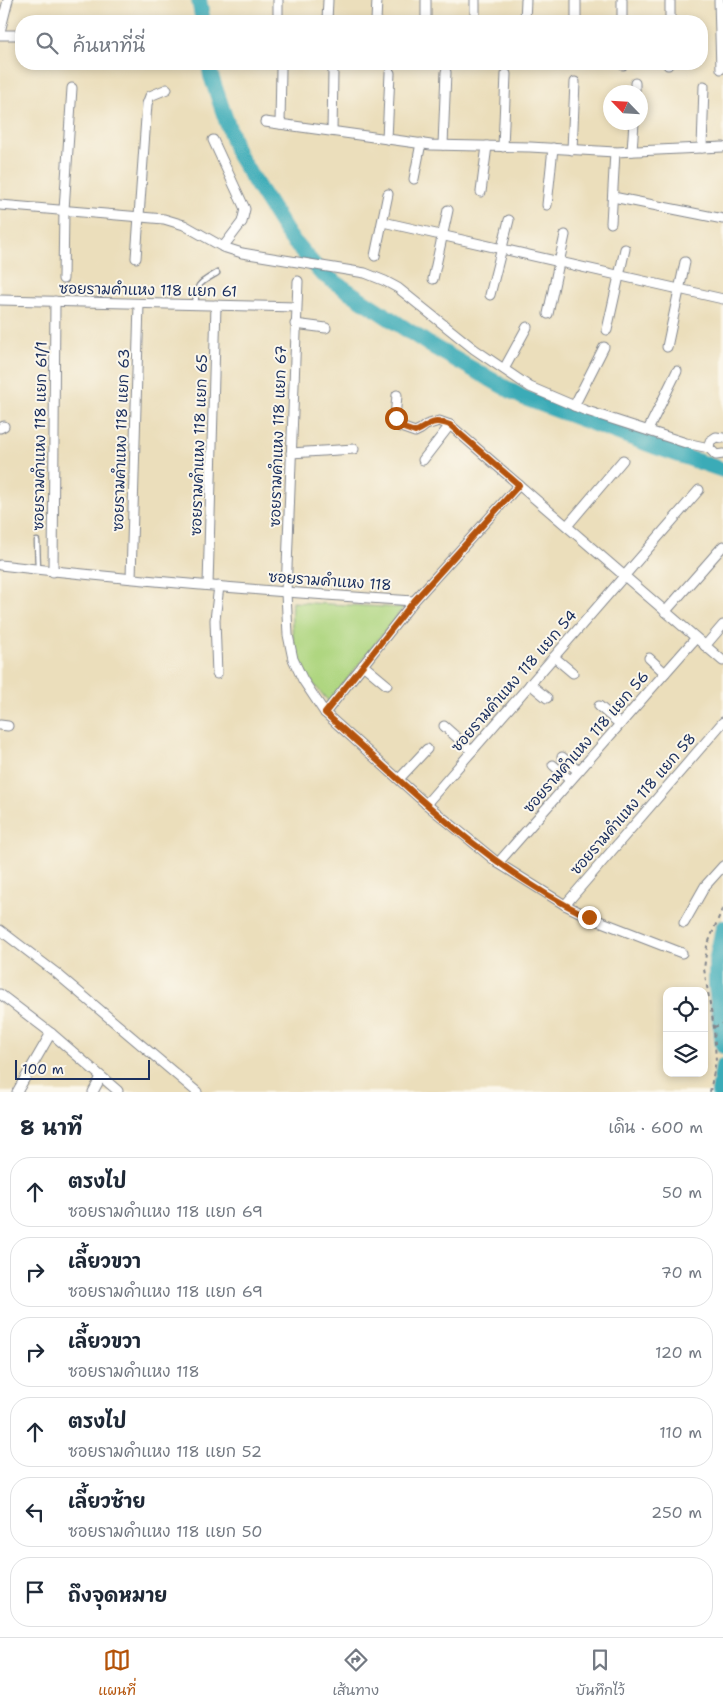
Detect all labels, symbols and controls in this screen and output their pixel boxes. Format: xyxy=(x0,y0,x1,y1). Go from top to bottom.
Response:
search box xyxy=(15,15,708,70)
icon: search xyxy=(33,29,61,57)
text: ค้นหาที่นี่ xyxy=(73,33,145,58)
north arrow xyxy=(603,85,648,130)
street label: ซอยรามคำแหง 118 แยก 61 xyxy=(59,278,237,302)
street label: ซอยรามคำแหง 118 แยก 61/1 xyxy=(28,341,52,531)
street label: ซอยรามคำแหง 118 แยก 67 xyxy=(265,345,291,527)
street label: ซอยรามคำแหง 118 แยก 63 xyxy=(108,348,134,532)
street label: ซอยรามคำแหง 118 แยก 65 xyxy=(186,354,212,536)
route start xyxy=(385,407,408,430)
street label: ซอยรามคำแหง 118 xyxy=(268,567,392,595)
street label: ซอยรามคำแหง 118 แยก 54 xyxy=(447,606,581,756)
street label: ซอยรามคำแหง 118 แยก 56 xyxy=(519,667,653,817)
street label: ซอยรามคำแหง 118 แยก 58 xyxy=(566,729,700,879)
route end xyxy=(578,906,601,929)
map controls xyxy=(663,987,708,1077)
button: locate xyxy=(663,987,708,1032)
button: layers xyxy=(663,1032,708,1077)
scale bar xyxy=(15,1057,150,1080)
text: 100 m xyxy=(22,1060,64,1078)
text: 8 นาที xyxy=(20,1114,82,1142)
text: เดิน · 600 m xyxy=(608,1117,703,1138)
text: ตรงไป xyxy=(68,1169,126,1194)
icon: ahead xyxy=(21,1178,49,1206)
text: 50 m xyxy=(662,1182,702,1203)
text: ซอยรามคำแหง 118 แยก 69 xyxy=(68,1201,263,1222)
text: เลี้ยวขวา xyxy=(68,1249,141,1274)
icon: right xyxy=(21,1258,49,1286)
text: 70 m xyxy=(661,1262,702,1283)
text: ซอยรามคำแหง 118 แยก 69 xyxy=(68,1281,263,1302)
text: เลี้ยวขวา xyxy=(68,1329,141,1354)
icon: right xyxy=(21,1338,49,1366)
text: 120 m xyxy=(655,1342,702,1363)
text: ซอยรามคำแหง 118 xyxy=(68,1361,200,1382)
text: ตรงไป xyxy=(68,1409,126,1434)
icon: ahead xyxy=(21,1418,49,1446)
text: 110 m xyxy=(659,1422,702,1443)
text: ซอยรามคำแหง 118 แยก 52 xyxy=(68,1441,262,1462)
text: เลี้ยวซ้าย xyxy=(68,1489,145,1514)
icon: left xyxy=(21,1498,49,1526)
text: 250 m xyxy=(651,1502,702,1523)
text: ซอยรามคำแหง 118 แยก 50 xyxy=(68,1521,263,1542)
icon: arrive xyxy=(21,1578,49,1606)
text: ถึงจุดหมาย xyxy=(68,1583,167,1608)
tab: แผนที่ xyxy=(98,1646,136,1700)
tab: เส้นทาง xyxy=(333,1646,379,1700)
tab: บันทึกไว้ xyxy=(576,1646,625,1700)

